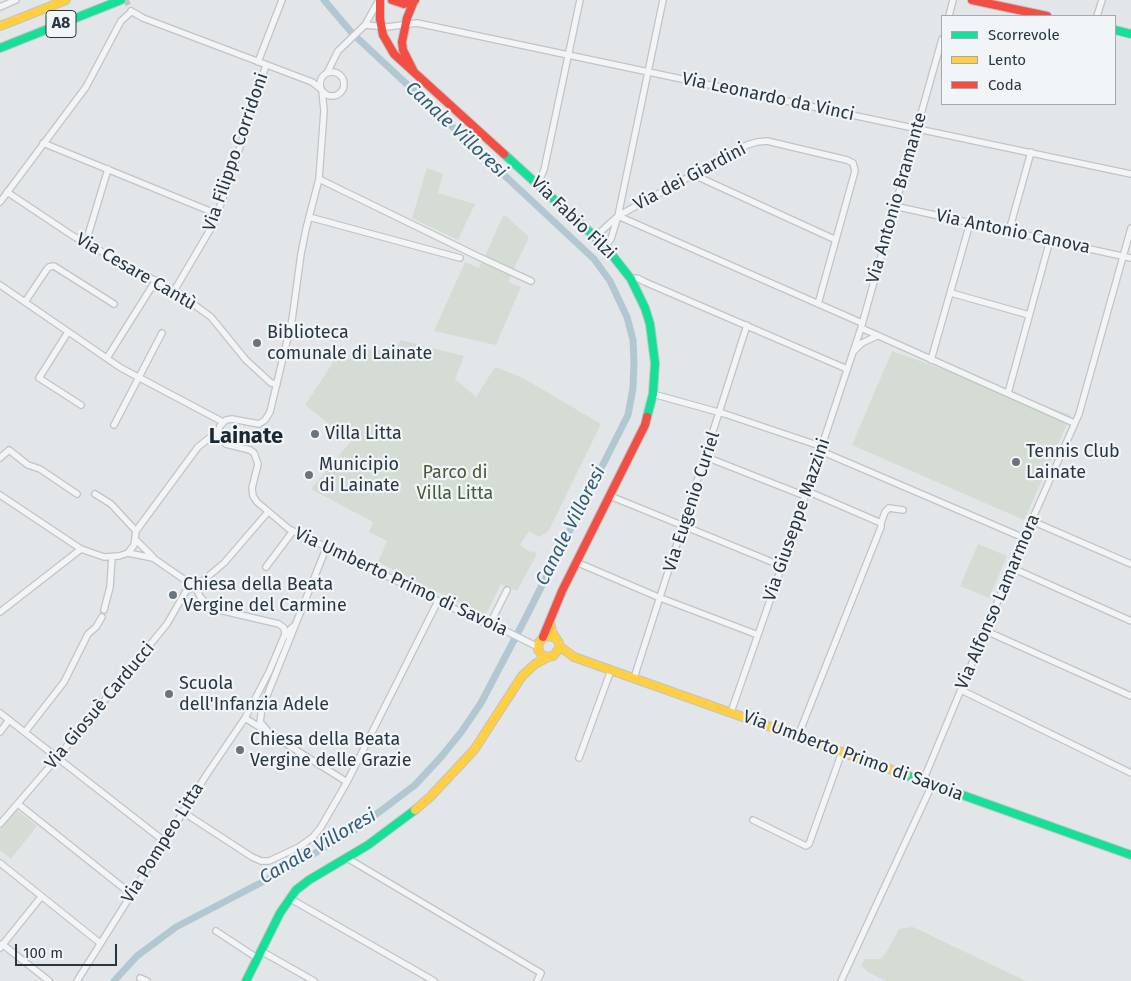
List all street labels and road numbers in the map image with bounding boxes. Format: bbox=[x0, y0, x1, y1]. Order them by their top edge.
road number: A8 bbox=[46, 10, 76, 38]
street label: Via Leonardo da Vinci bbox=[680, 68, 856, 126]
street label: Via Filippo Corridoni bbox=[199, 70, 273, 234]
street label: Via Antonio Bramante bbox=[862, 110, 932, 286]
street label: Via dei Giardini bbox=[630, 138, 750, 216]
street label: Via Fabio Filzi bbox=[526, 172, 620, 264]
street label: Via Antonio Canova bbox=[934, 205, 1092, 259]
street label: Via Cesare Cantù bbox=[72, 229, 200, 315]
street label: Via Eugenio Curiel bbox=[659, 429, 725, 575]
street label: Via Giuseppe Mazzini bbox=[759, 436, 835, 604]
street label: Via Alfonso Lamarmora bbox=[951, 511, 1045, 693]
street label: Via Umberto Primo di Savoia bbox=[291, 523, 511, 641]
street label: Via Giosuè Carducci bbox=[41, 638, 159, 774]
street label: Via Umberto Primo di Savoia bbox=[740, 706, 966, 806]
street label: Via Pompeo Litta bbox=[117, 779, 209, 907]

